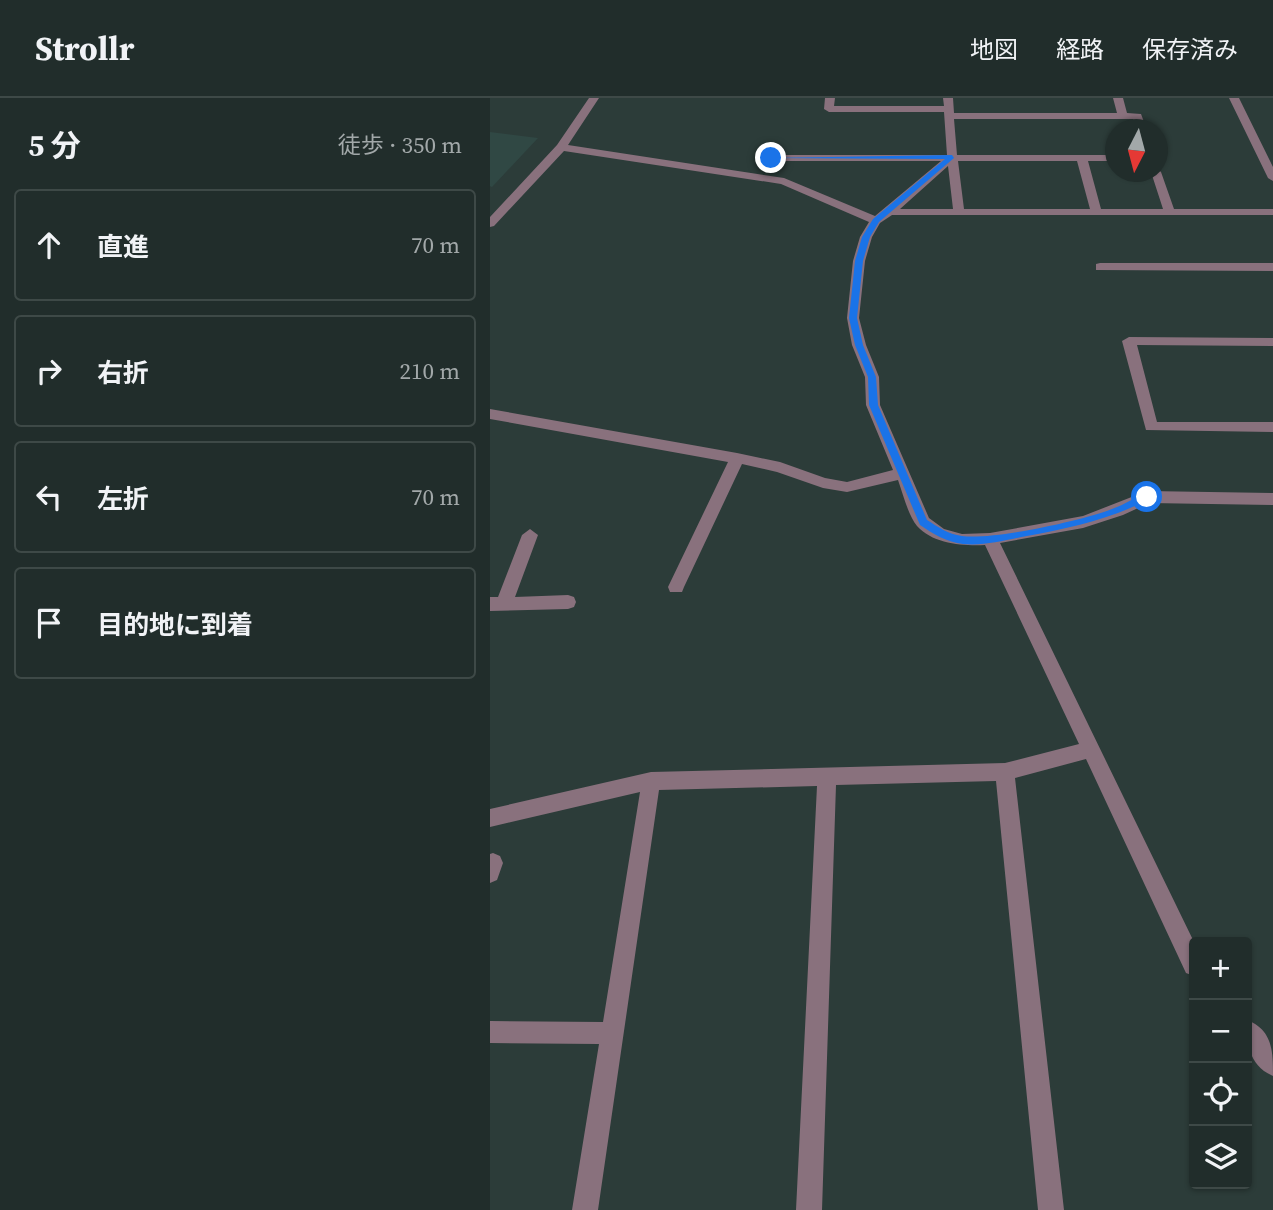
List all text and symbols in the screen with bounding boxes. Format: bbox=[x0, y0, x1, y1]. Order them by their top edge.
text: Strollr bbox=[35, 26, 134, 71]
text: 地図 bbox=[970, 33, 1018, 66]
text: 経路 bbox=[1056, 33, 1104, 66]
text: 保存済み bbox=[1142, 33, 1238, 66]
north arrow bbox=[1105, 119, 1168, 182]
text: 5 分 bbox=[28, 125, 81, 166]
text: 徒歩 · 350 m bbox=[338, 129, 462, 161]
route end bbox=[755, 142, 786, 173]
icon: ahead bbox=[30, 226, 68, 264]
text: 直進 bbox=[97, 229, 149, 265]
text: 70 m bbox=[411, 229, 460, 261]
icon: right bbox=[30, 352, 68, 390]
text: 右折 bbox=[97, 355, 149, 391]
text: 210 m bbox=[399, 355, 460, 387]
icon: left bbox=[30, 478, 68, 516]
text: 左折 bbox=[97, 481, 149, 517]
text: 70 m bbox=[411, 481, 460, 513]
route start bbox=[1131, 481, 1162, 512]
icon: arrive bbox=[30, 604, 68, 642]
text: 目的地に到着 bbox=[97, 607, 253, 643]
map controls bbox=[1189, 937, 1252, 1189]
button: + bbox=[1189, 937, 1252, 1000]
button: − bbox=[1189, 1000, 1252, 1063]
button: locate bbox=[1189, 1063, 1252, 1126]
button: layers bbox=[1189, 1126, 1252, 1189]

